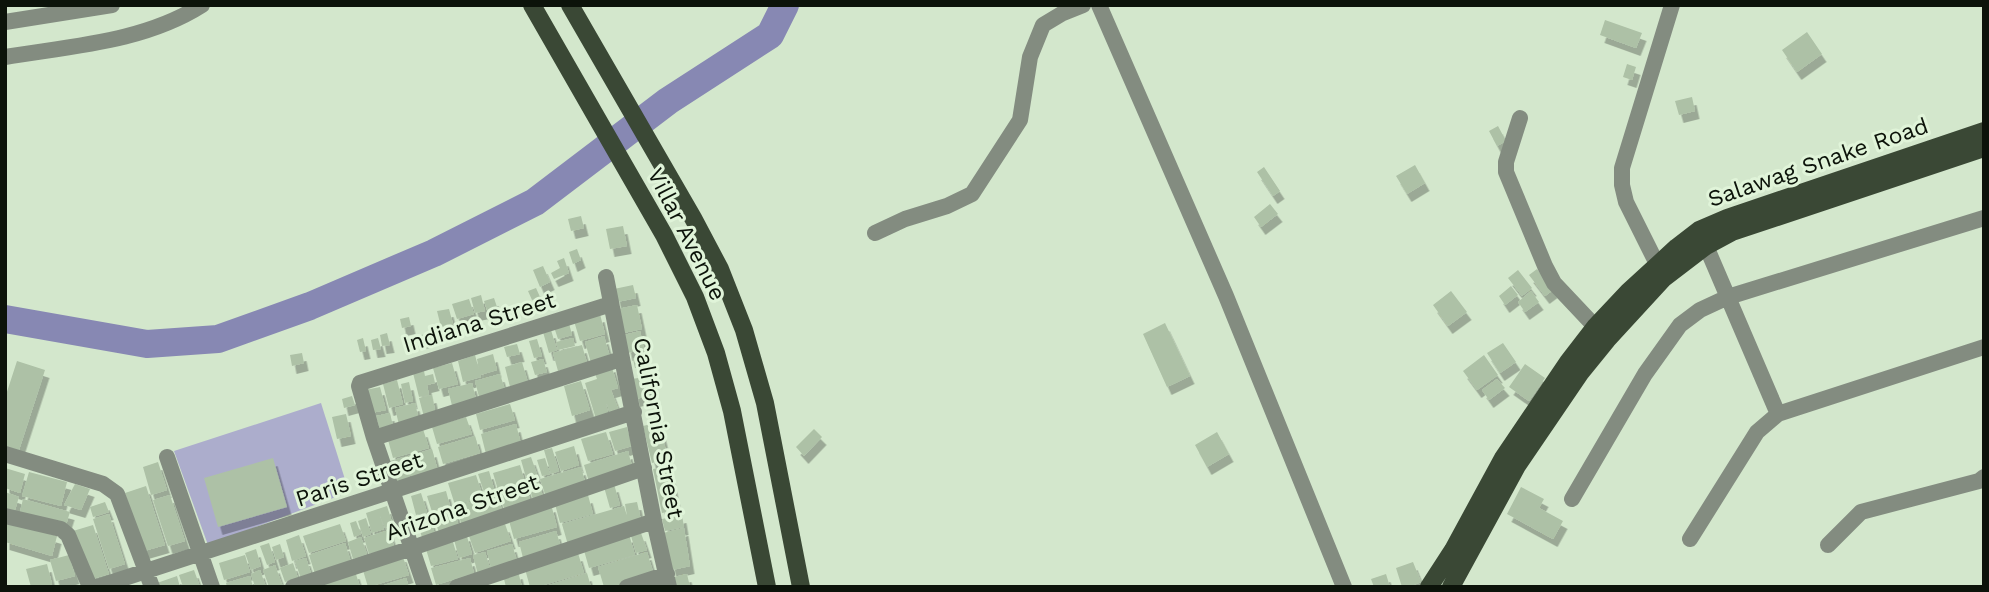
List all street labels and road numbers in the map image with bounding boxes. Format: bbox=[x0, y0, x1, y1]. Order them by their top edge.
street label: Salawag Snake Road bbox=[1704, 112, 1932, 213]
street label: Villar Avenue bbox=[642, 163, 732, 305]
street label: Indiana Street bbox=[400, 286, 559, 359]
street label: California Street bbox=[628, 335, 689, 521]
street label: Paris Street bbox=[292, 446, 426, 513]
street label: Arizona Street bbox=[382, 468, 543, 546]

